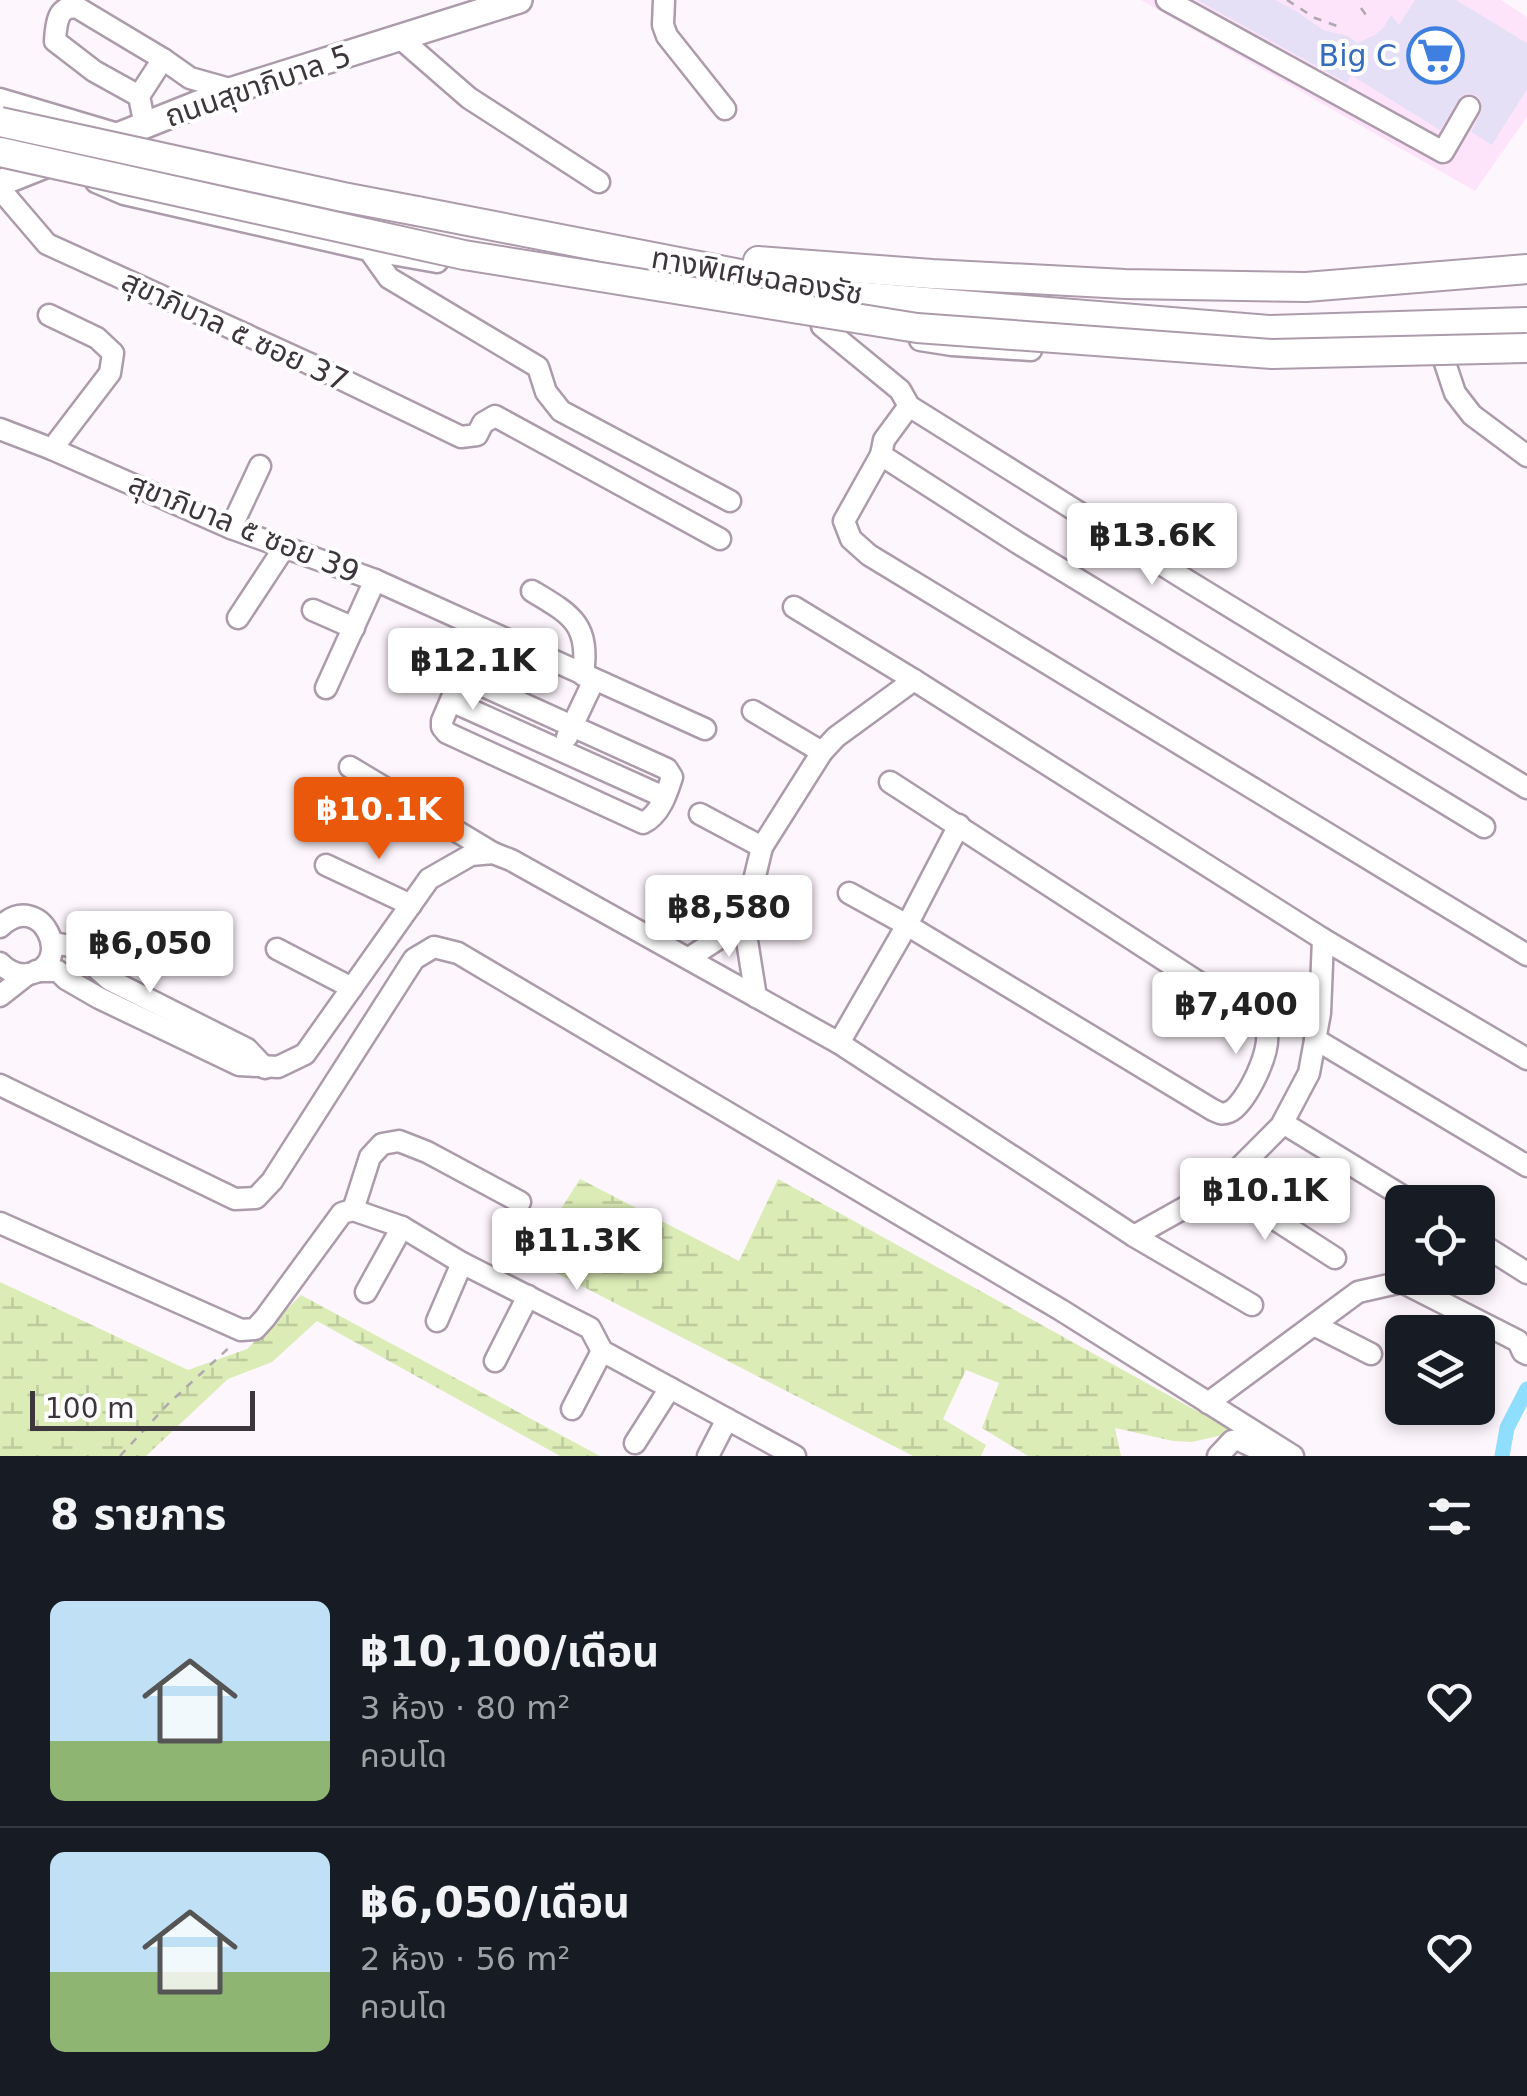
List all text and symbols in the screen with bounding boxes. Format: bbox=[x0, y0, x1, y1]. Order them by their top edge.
supermarket icon: Big C bbox=[1406, 26, 1466, 86]
street label: ถนนสุขาภิบาล 5 bbox=[160, 37, 356, 135]
place label: Big C bbox=[1319, 38, 1397, 73]
street label: ทางพิเศษฉลองรัช bbox=[649, 240, 865, 311]
street label: สุขาภิบาล ๕ ซอย 37 bbox=[116, 263, 354, 399]
street label: สุขาภิบาล ๕ ซอย 39 bbox=[123, 465, 365, 591]
pin: ฿13.6K bbox=[1071, 503, 1233, 588]
text: ฿13.6K bbox=[1089, 516, 1215, 554]
pin: ฿12.1K bbox=[392, 628, 554, 713]
text: ฿12.1K bbox=[410, 641, 536, 679]
pin: ฿10.1K bbox=[298, 777, 460, 862]
text: ฿10.1K bbox=[316, 790, 442, 828]
pin: ฿8,580 bbox=[648, 875, 810, 960]
text: ฿8,580 bbox=[667, 888, 791, 926]
pin: ฿6,050 bbox=[69, 911, 231, 996]
text: ฿6,050 bbox=[88, 924, 212, 962]
pin: ฿7,400 bbox=[1155, 972, 1317, 1057]
text: ฿7,400 bbox=[1174, 985, 1298, 1023]
pin: ฿10.1K bbox=[1184, 1158, 1346, 1243]
text: ฿10.1K bbox=[1202, 1171, 1328, 1209]
map controls bbox=[1385, 1185, 1495, 1425]
button: locate bbox=[1385, 1185, 1495, 1295]
pin: ฿11.3K bbox=[496, 1208, 658, 1293]
text: ฿11.3K bbox=[514, 1221, 640, 1259]
button: layers bbox=[1385, 1315, 1495, 1425]
scale bar bbox=[30, 1386, 255, 1430]
text: 100 m bbox=[45, 1392, 135, 1425]
icon: filters bbox=[1422, 1489, 1477, 1544]
text: 8 รายการ bbox=[50, 1490, 226, 1539]
text: ฿10,100/เดือน bbox=[360, 1627, 659, 1676]
icon: home bbox=[130, 1641, 250, 1761]
icon: heart bbox=[1422, 1674, 1477, 1729]
text: 3 ห้อง · 80 m² bbox=[360, 1689, 570, 1727]
text: คอนโด bbox=[360, 1737, 447, 1775]
text: ฿6,050/เดือน bbox=[360, 1878, 630, 1927]
icon: home bbox=[130, 1892, 250, 2012]
icon: heart bbox=[1422, 1925, 1477, 1980]
text: 2 ห้อง · 56 m² bbox=[360, 1940, 570, 1978]
text: คอนโด bbox=[360, 1988, 447, 2026]

